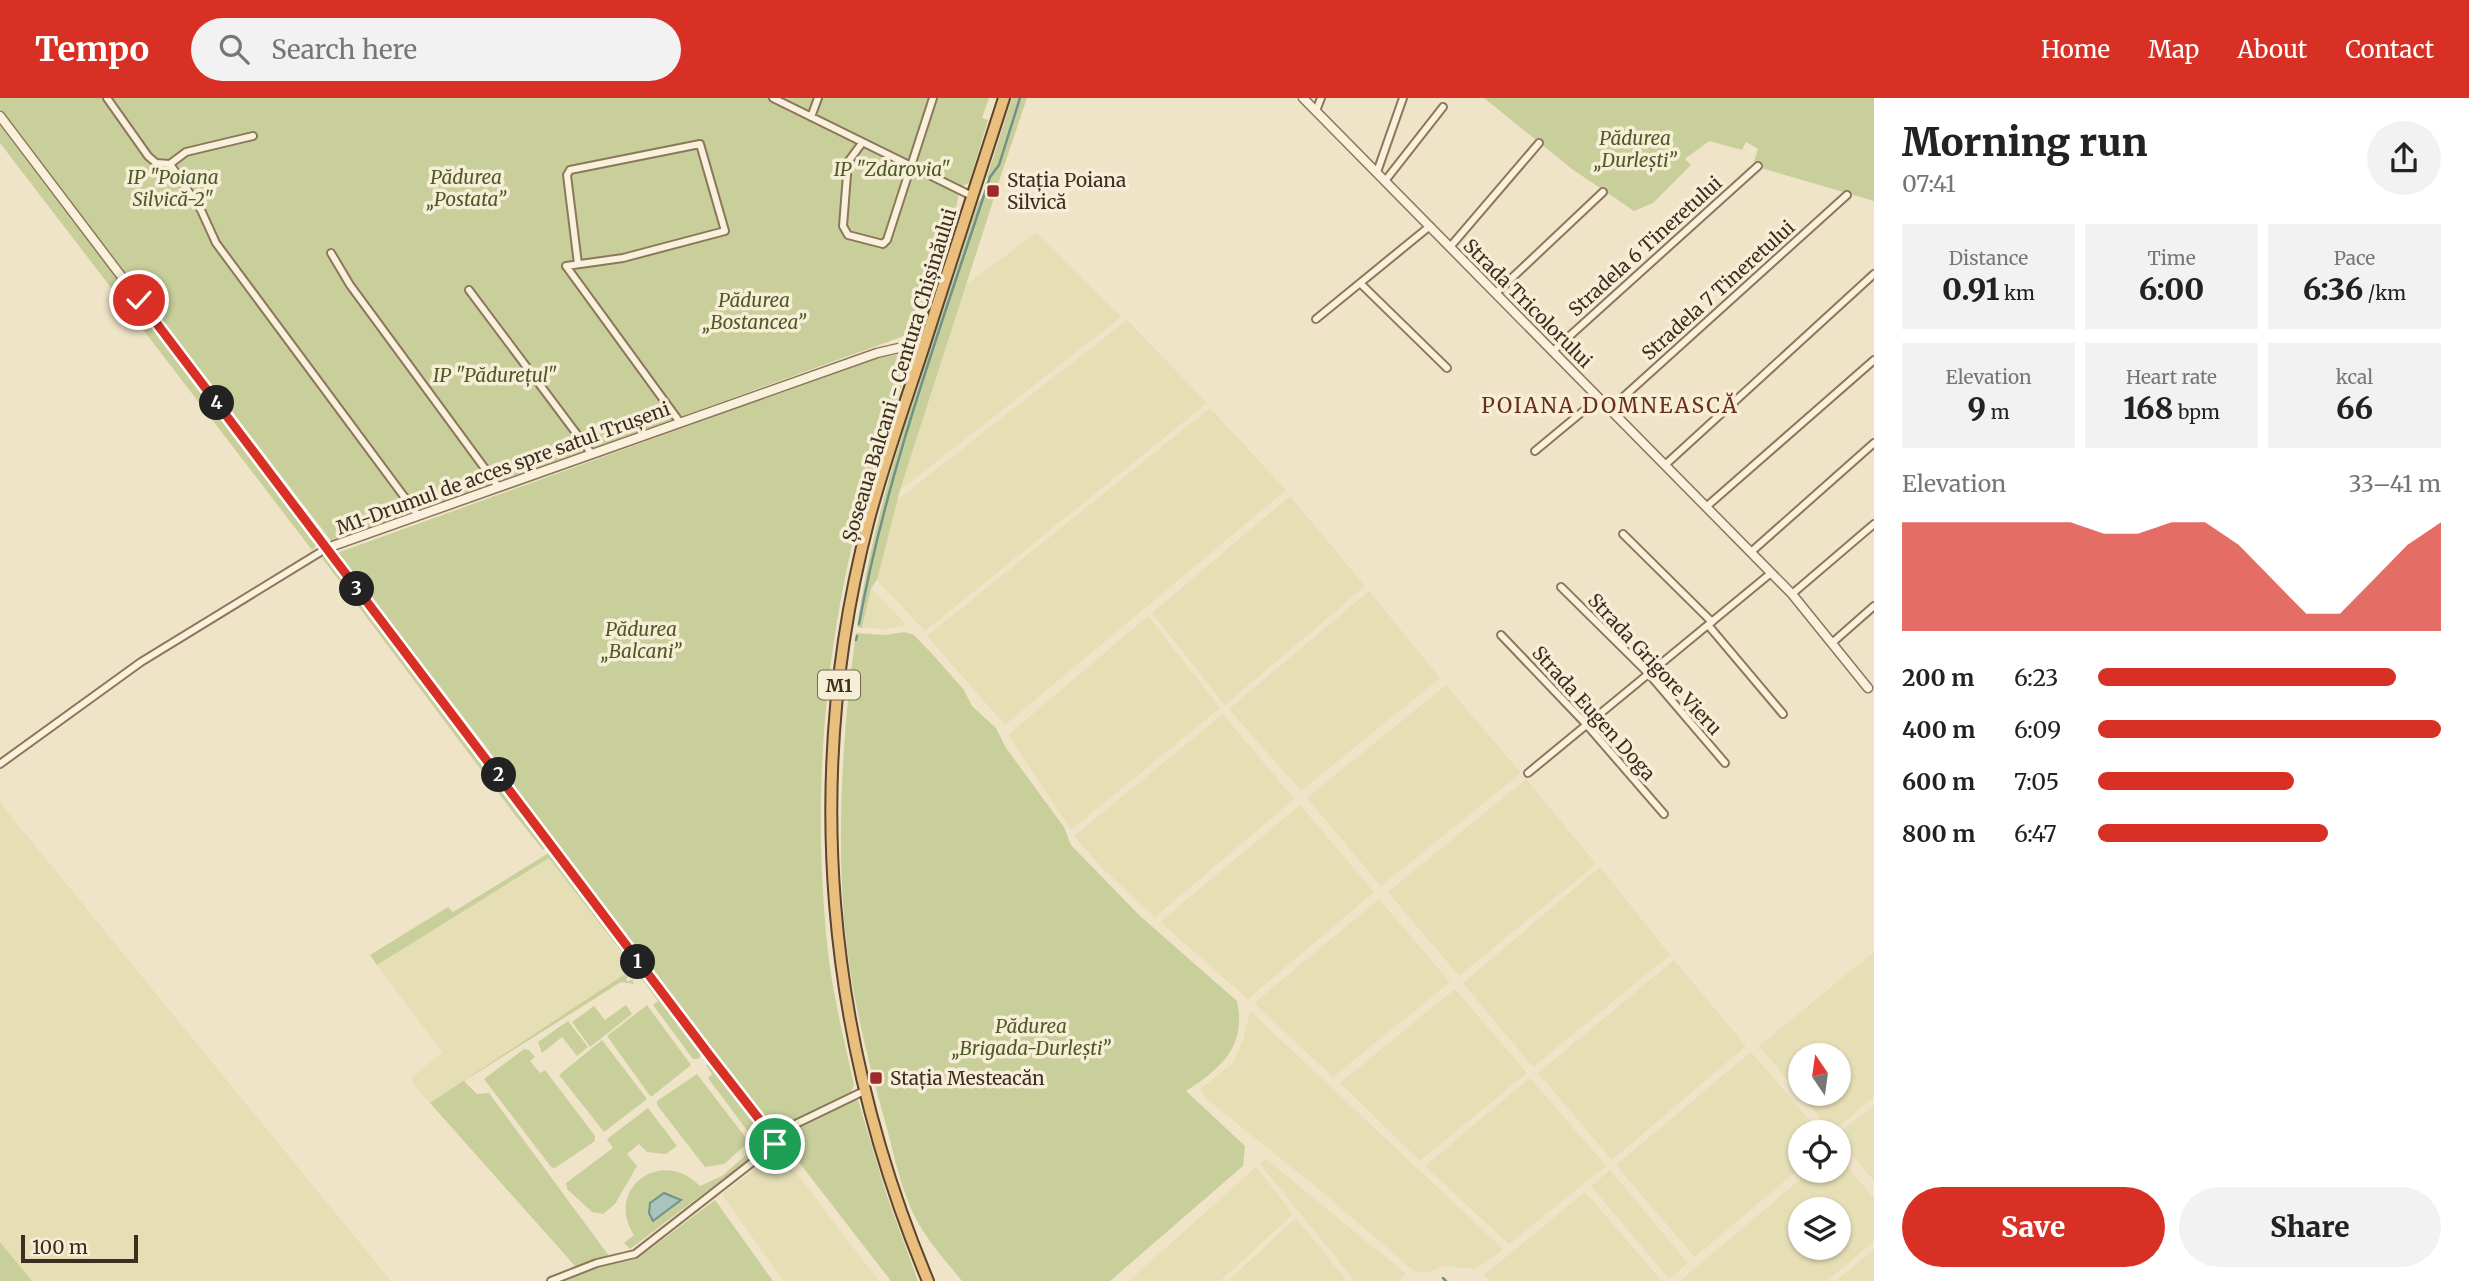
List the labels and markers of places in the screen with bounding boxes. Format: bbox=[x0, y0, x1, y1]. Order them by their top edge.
place label: Stația Poiana Silvică bbox=[1007, 168, 1126, 214]
marker: Stația Poiana Silvică bbox=[985, 183, 1001, 199]
pin bbox=[109, 270, 169, 330]
pin: 4 bbox=[200, 386, 234, 420]
pin: 3 bbox=[340, 572, 374, 606]
pin: 2 bbox=[482, 758, 516, 792]
pin: 1 bbox=[620, 944, 656, 980]
place label: Stația Mesteacăn bbox=[890, 1066, 1045, 1091]
marker: Stația Mesteacăn bbox=[868, 1070, 884, 1086]
pin bbox=[745, 1114, 805, 1174]

